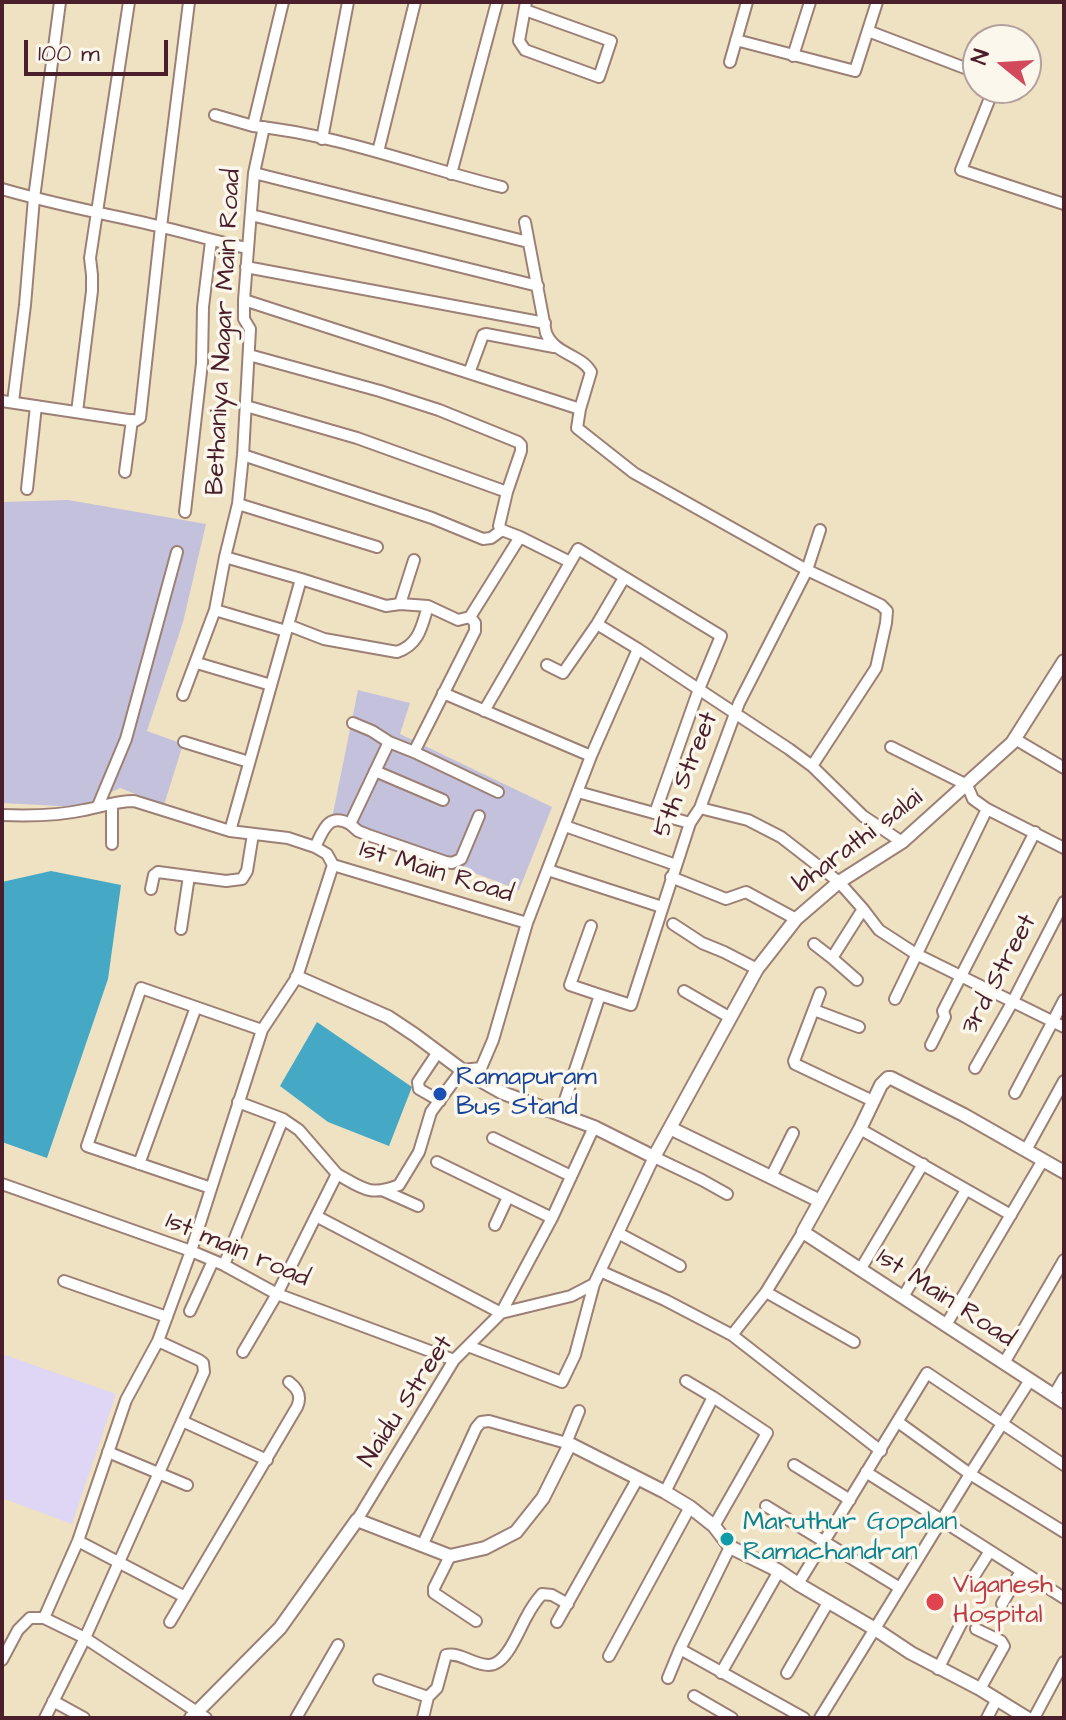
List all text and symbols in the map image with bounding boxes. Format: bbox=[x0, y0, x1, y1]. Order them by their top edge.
scale bar bbox=[28, 24, 172, 74]
north arrow bbox=[962, 24, 1042, 104]
text: 100 m bbox=[38, 37, 100, 71]
text: N bbox=[964, 46, 997, 68]
street label: Bethaniya Nagar Main Road bbox=[201, 168, 249, 496]
street label: 5th Street bbox=[648, 708, 726, 842]
street label: bharathi salai bbox=[788, 783, 930, 901]
street label: 1st Main Road bbox=[355, 835, 517, 911]
street label: 3rd Street bbox=[955, 910, 1045, 1040]
place label: Ramapuram Bus Stand bbox=[456, 1063, 597, 1124]
marker: Ramapuram Bus Stand bbox=[431, 1085, 449, 1103]
street label: 1st main road bbox=[160, 1207, 314, 1295]
street label: 1st Main Road bbox=[870, 1243, 1020, 1355]
street label: Naidu Street bbox=[353, 1330, 461, 1474]
place label: Maruthur Gopalan Ramachandran bbox=[743, 1508, 957, 1570]
marker: Maruthur Gopalan Ramachandran bbox=[718, 1530, 736, 1548]
place label: Viganesh Hospital bbox=[953, 1571, 1053, 1632]
marker: Viganesh Hospital bbox=[924, 1591, 946, 1613]

